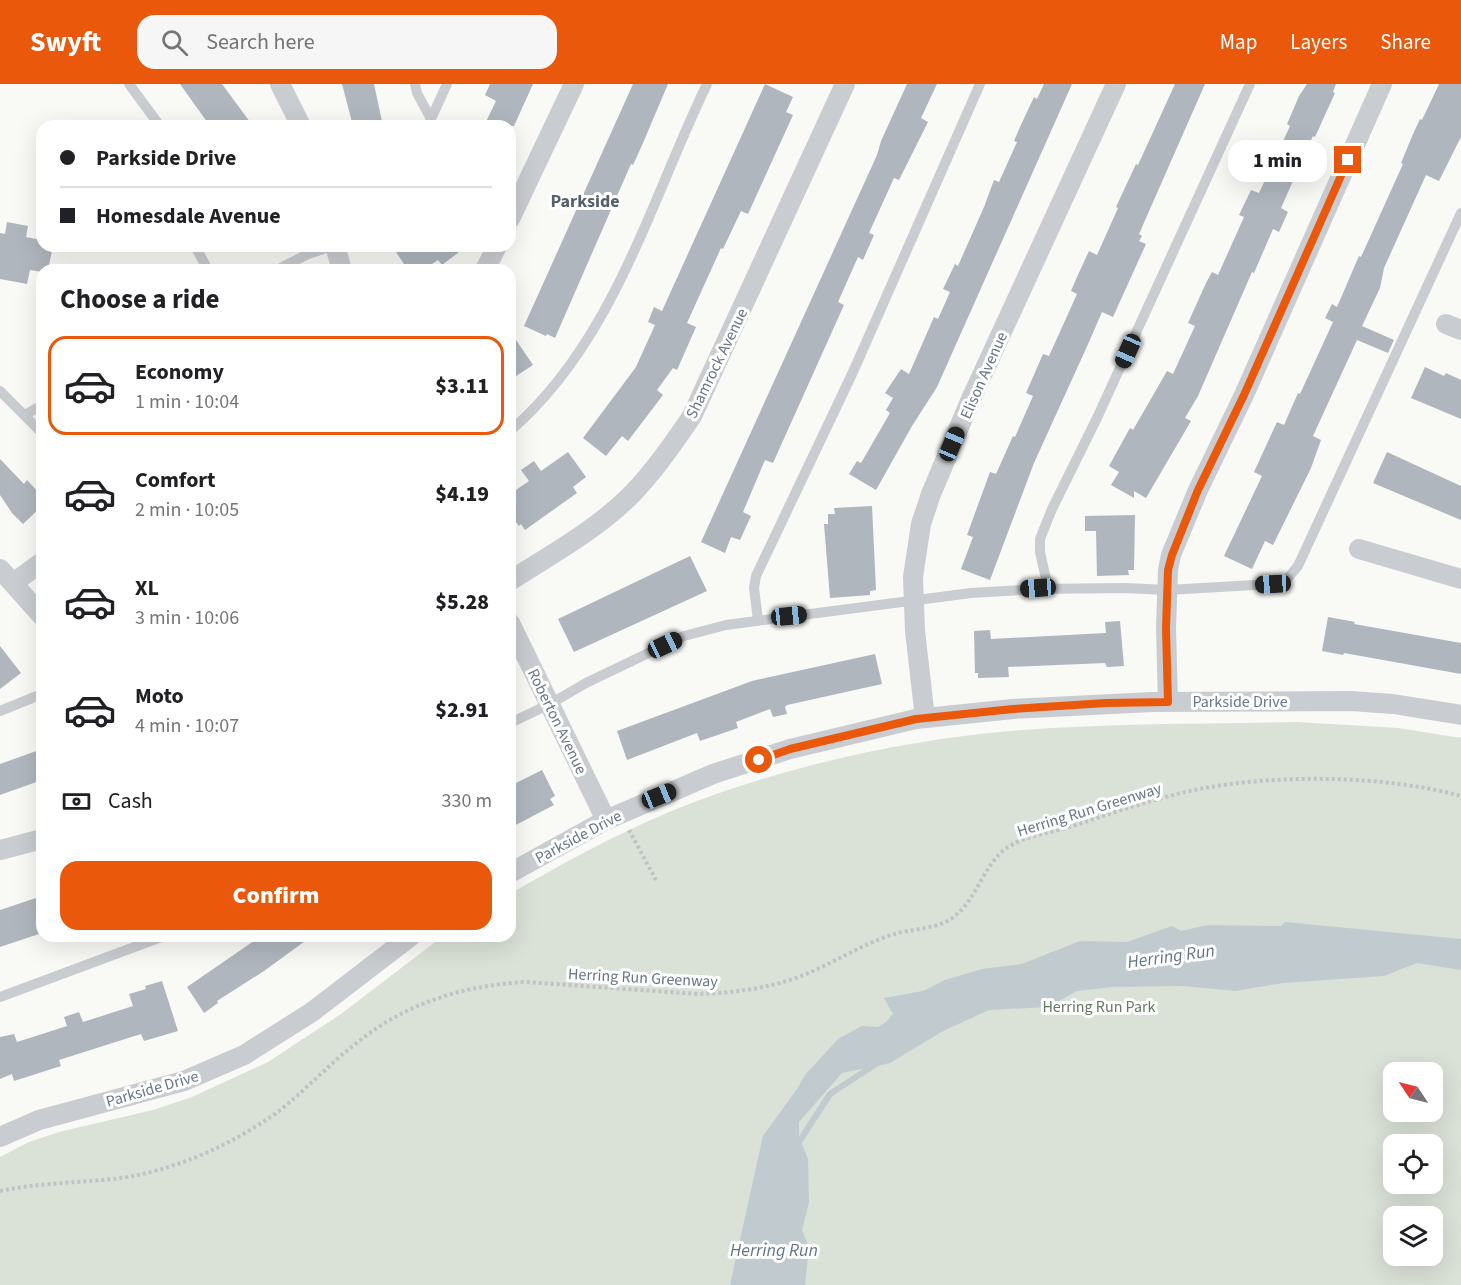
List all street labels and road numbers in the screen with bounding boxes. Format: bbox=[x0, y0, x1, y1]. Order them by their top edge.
street label: Shamrock Avenue bbox=[681, 304, 753, 422]
street label: Elison Avenue bbox=[955, 328, 1013, 422]
street label: Roberton Avenue bbox=[522, 665, 592, 778]
street label: Parkside Drive bbox=[1192, 691, 1288, 713]
street label: Herring Run Greenway bbox=[1014, 777, 1165, 842]
street label: Parkside Drive bbox=[531, 805, 626, 869]
street label: Herring Run Greenway bbox=[567, 963, 719, 993]
street label: Parkside Drive bbox=[103, 1065, 201, 1113]

